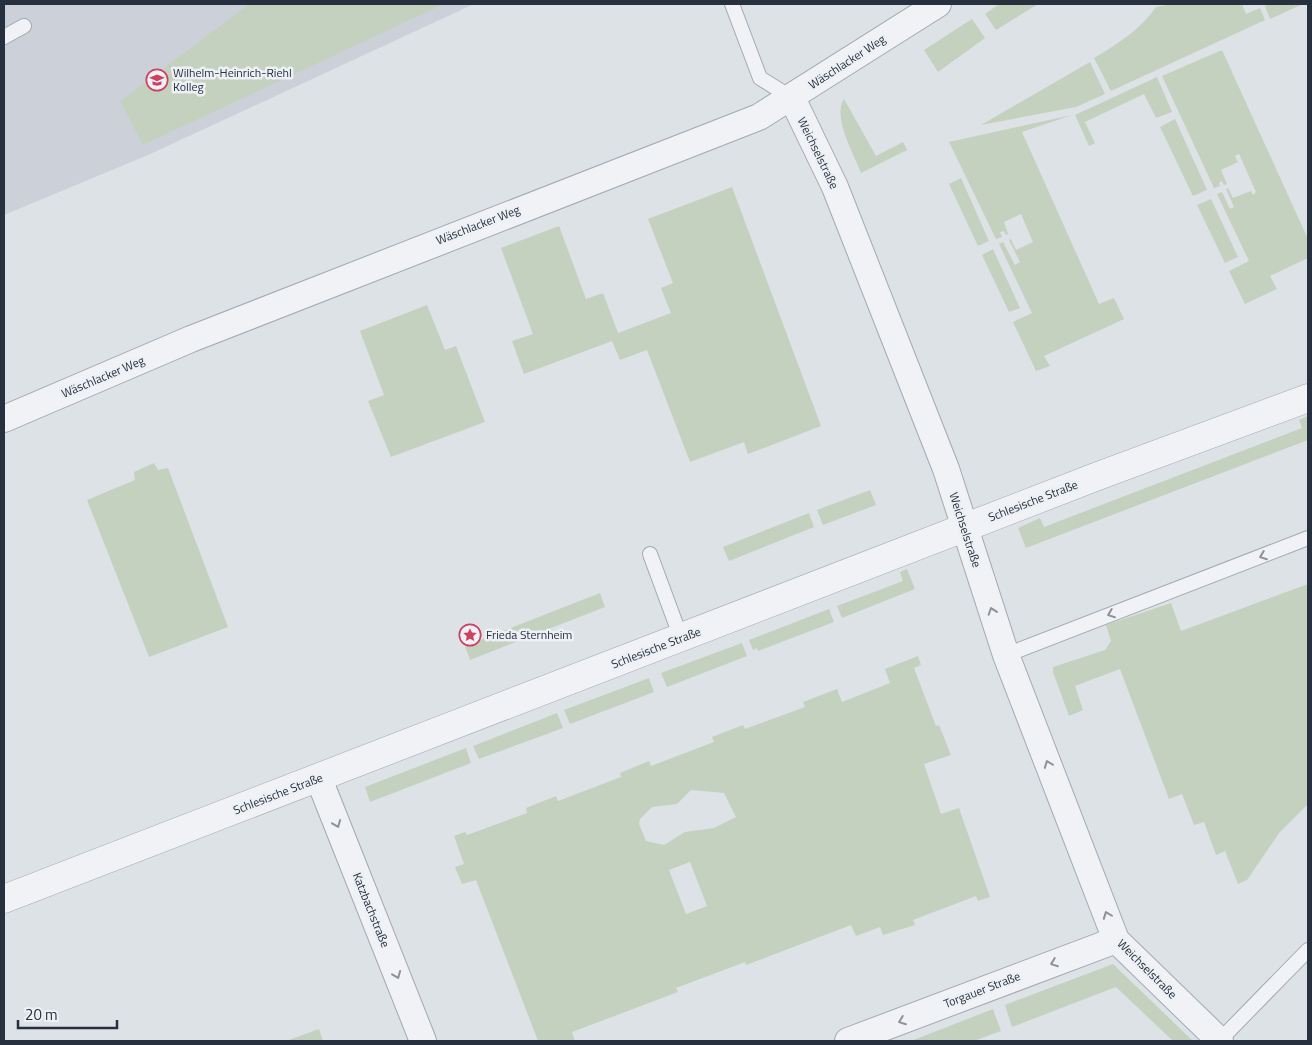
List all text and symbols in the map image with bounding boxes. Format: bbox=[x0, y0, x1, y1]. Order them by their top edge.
street label: Wäschlacker Weg bbox=[804, 29, 889, 94]
place label: Wilhelm-Heinrich-Riehl Kolleg bbox=[173, 63, 292, 96]
school or university icon: Wilhelm-Heinrich-Riehl Kolleg bbox=[145, 68, 169, 92]
street label: Weichselstraße bbox=[793, 114, 844, 192]
street label: Wäschlacker Weg bbox=[433, 200, 523, 249]
street label: Wäschlacker Weg bbox=[58, 350, 147, 403]
street label: Schlesische Straße bbox=[985, 475, 1081, 526]
street label: Weichselstraße bbox=[944, 490, 987, 570]
one-way arrow bbox=[1259, 550, 1268, 560]
one-way arrow bbox=[988, 608, 998, 616]
one-way arrow bbox=[1107, 608, 1116, 618]
street label: Schlesische Straße bbox=[608, 622, 704, 673]
place icon: Frieda Sternheim bbox=[458, 623, 482, 647]
place label: Frieda Sternheim bbox=[486, 625, 572, 644]
one-way arrow bbox=[1044, 760, 1054, 768]
street label: Schlesische Straße bbox=[230, 768, 326, 819]
one-way arrow bbox=[331, 819, 342, 828]
street label: Katzbachstraße bbox=[348, 869, 395, 950]
one-way arrow bbox=[1103, 911, 1113, 920]
street label: Weichselstraße bbox=[1113, 934, 1182, 1003]
one-way arrow bbox=[1050, 957, 1059, 967]
street label: Torgauer Straße bbox=[941, 966, 1023, 1013]
one-way arrow bbox=[391, 970, 401, 979]
scale bar bbox=[18, 998, 116, 1030]
text: 20 m bbox=[25, 1003, 58, 1026]
one-way arrow bbox=[898, 1015, 907, 1025]

